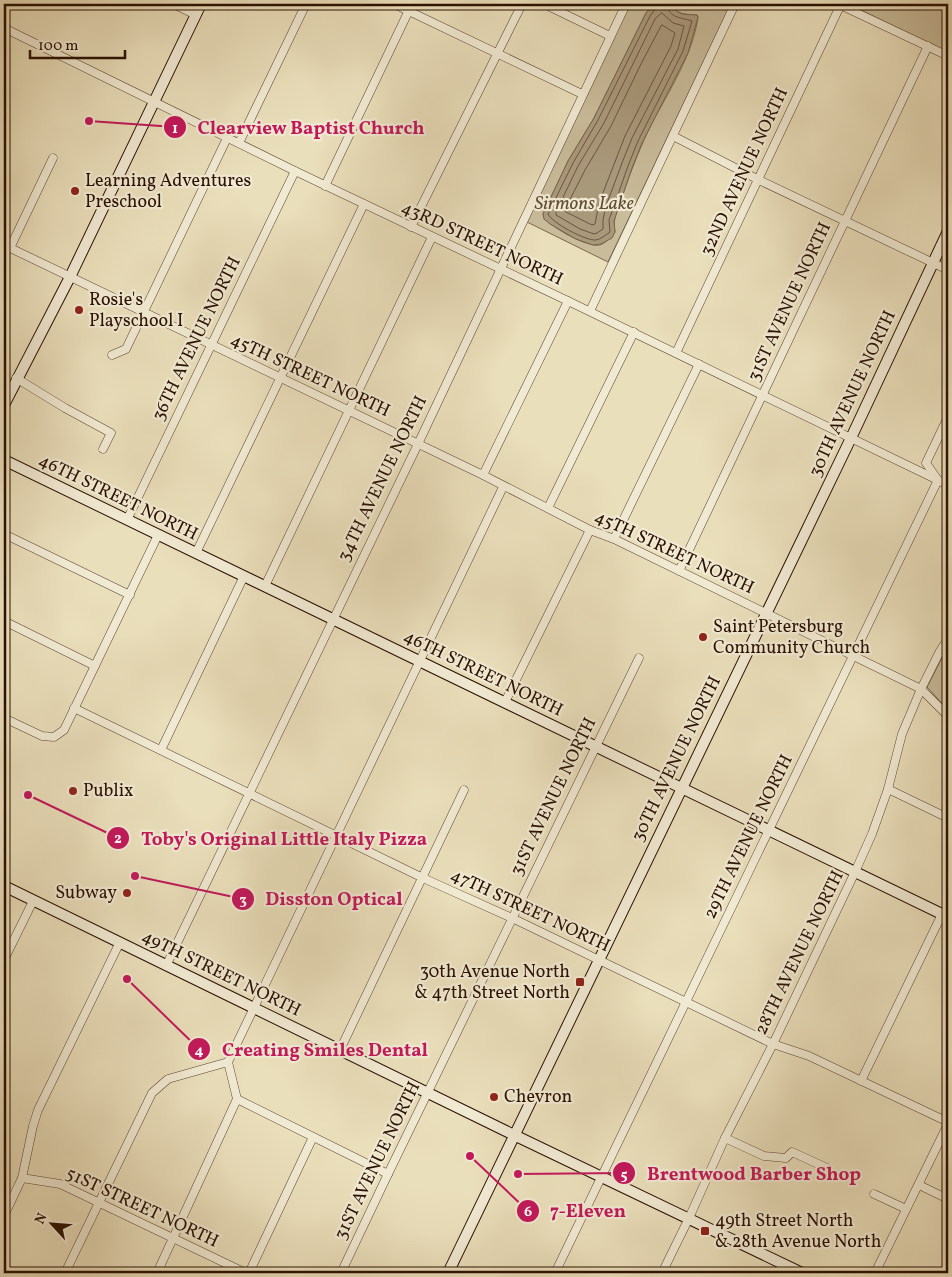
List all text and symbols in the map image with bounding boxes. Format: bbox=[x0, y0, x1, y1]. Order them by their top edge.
scale bar bbox=[30, 28, 125, 60]
text: 100 m bbox=[38, 36, 78, 57]
street label: 32ND AVENUE NORTH bbox=[695, 84, 795, 260]
callout: Clearview Baptist Church bbox=[162, 110, 435, 144]
text: Clearview Baptist Church bbox=[197, 116, 425, 142]
text: 1 bbox=[172, 119, 178, 140]
place label: Learning Adventures Preschool bbox=[85, 169, 251, 215]
marker: Learning Adventures Preschool bbox=[69, 185, 81, 197]
water label: Sirmons Lake bbox=[534, 191, 634, 217]
street label: 43RD STREET NORTH bbox=[397, 195, 567, 293]
street label: 31ST AVENUE NORTH bbox=[742, 218, 838, 386]
street label: 36TH AVENUE NORTH bbox=[146, 253, 248, 425]
place label: Rosie's Playschool I bbox=[89, 288, 183, 334]
marker: Rosie's Playschool I bbox=[73, 304, 85, 316]
street label: 30TH AVENUE NORTH bbox=[803, 307, 903, 481]
street label: 45TH STREET NORTH bbox=[226, 328, 394, 424]
street label: 34TH AVENUE NORTH bbox=[332, 392, 434, 566]
street label: 46TH STREET NORTH bbox=[34, 449, 202, 547]
street label: 45TH STREET NORTH bbox=[590, 505, 758, 601]
place label: Saint Petersburg Community Church bbox=[713, 615, 870, 661]
street label: 46TH STREET NORTH bbox=[399, 625, 567, 723]
marker: Saint Petersburg Community Church bbox=[697, 631, 709, 643]
street label: 30TH AVENUE NORTH bbox=[626, 672, 728, 846]
street label: 31ST AVENUE NORTH bbox=[505, 714, 603, 880]
street label: 29TH AVENUE NORTH bbox=[698, 750, 800, 924]
place label: Publix bbox=[83, 779, 133, 804]
marker: Publix bbox=[67, 785, 79, 797]
callout: Toby's Original Little Italy Pizza bbox=[106, 821, 437, 855]
text: Toby's Original Little Italy Pizza bbox=[141, 827, 427, 853]
text: 2 bbox=[114, 829, 122, 850]
street label: 47TH STREET NORTH bbox=[446, 863, 614, 959]
street label: 28TH AVENUE NORTH bbox=[749, 867, 851, 1039]
place label: Subway bbox=[55, 881, 117, 906]
callout: Disston Optical bbox=[230, 882, 413, 916]
marker: Subway bbox=[121, 887, 133, 899]
text: Disston Optical bbox=[265, 887, 403, 913]
text: 3 bbox=[239, 890, 247, 911]
street label: 49TH STREET NORTH bbox=[137, 925, 305, 1023]
place label: 30th Avenue North & 47th Street North bbox=[415, 960, 570, 1006]
marker: 30th Avenue North & 47th Street North bbox=[574, 976, 586, 988]
callout: Creating Smiles Dental bbox=[187, 1032, 438, 1066]
text: Creating Smiles Dental bbox=[222, 1038, 428, 1064]
text: 4 bbox=[194, 1041, 204, 1062]
street label: 31ST AVENUE NORTH bbox=[329, 1078, 427, 1244]
place label: Chevron bbox=[504, 1085, 572, 1110]
marker: Chevron bbox=[488, 1091, 500, 1103]
callout: Brentwood Barber Shop bbox=[612, 1156, 871, 1190]
street label: 51ST STREET NORTH bbox=[61, 1162, 223, 1254]
text: Brentwood Barber Shop bbox=[647, 1162, 861, 1188]
text: 5 bbox=[620, 1165, 628, 1186]
callout: 7-Eleven bbox=[515, 1194, 636, 1228]
text: 7-Eleven bbox=[550, 1199, 626, 1225]
north arrow bbox=[28, 1200, 78, 1250]
text: 6 bbox=[524, 1202, 532, 1223]
place label: 49th Street North & 28th Avenue North bbox=[715, 1209, 882, 1255]
text: N bbox=[31, 1210, 52, 1228]
marker: 49th Street North & 28th Avenue North bbox=[699, 1225, 711, 1237]

